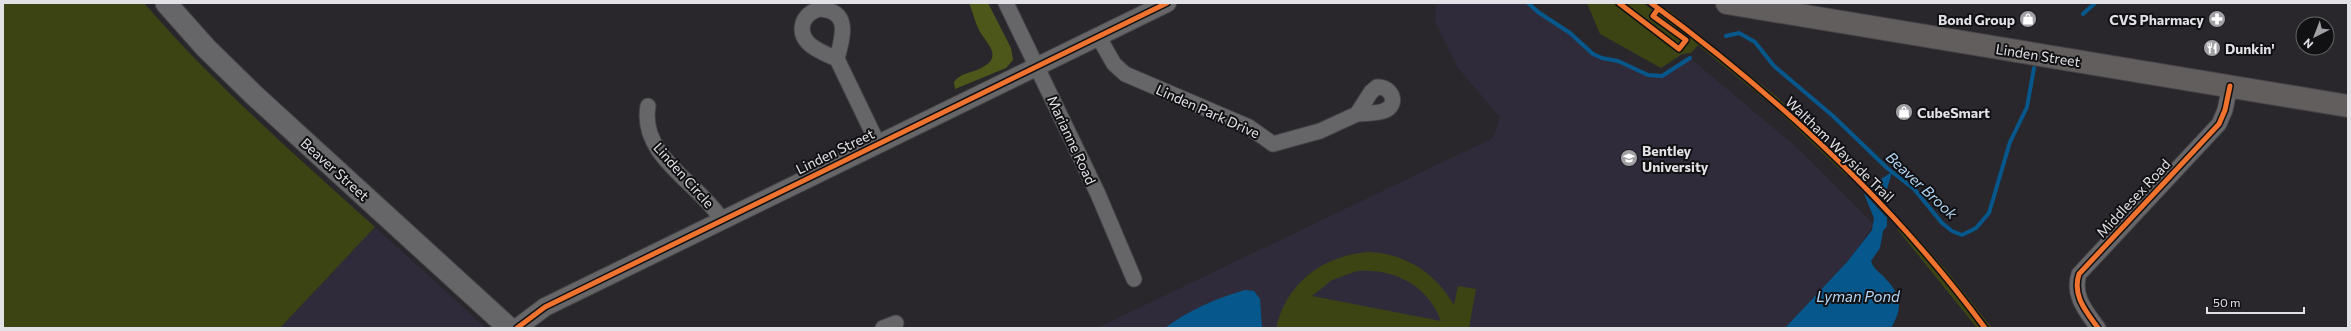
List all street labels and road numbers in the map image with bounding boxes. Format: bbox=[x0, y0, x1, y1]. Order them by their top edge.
street label: Linden Street bbox=[1995, 40, 2082, 70]
street label: Linden Park Drive bbox=[1154, 81, 1262, 141]
street label: Marianne Road bbox=[1044, 93, 1100, 187]
street label: Waltham Wayside Trail bbox=[1782, 93, 1898, 205]
street label: Linden Street bbox=[793, 125, 877, 177]
street label: Beaver Street bbox=[297, 134, 373, 204]
street label: Linden Circle bbox=[650, 139, 718, 211]
street label: Middlesex Road bbox=[2092, 155, 2174, 241]

